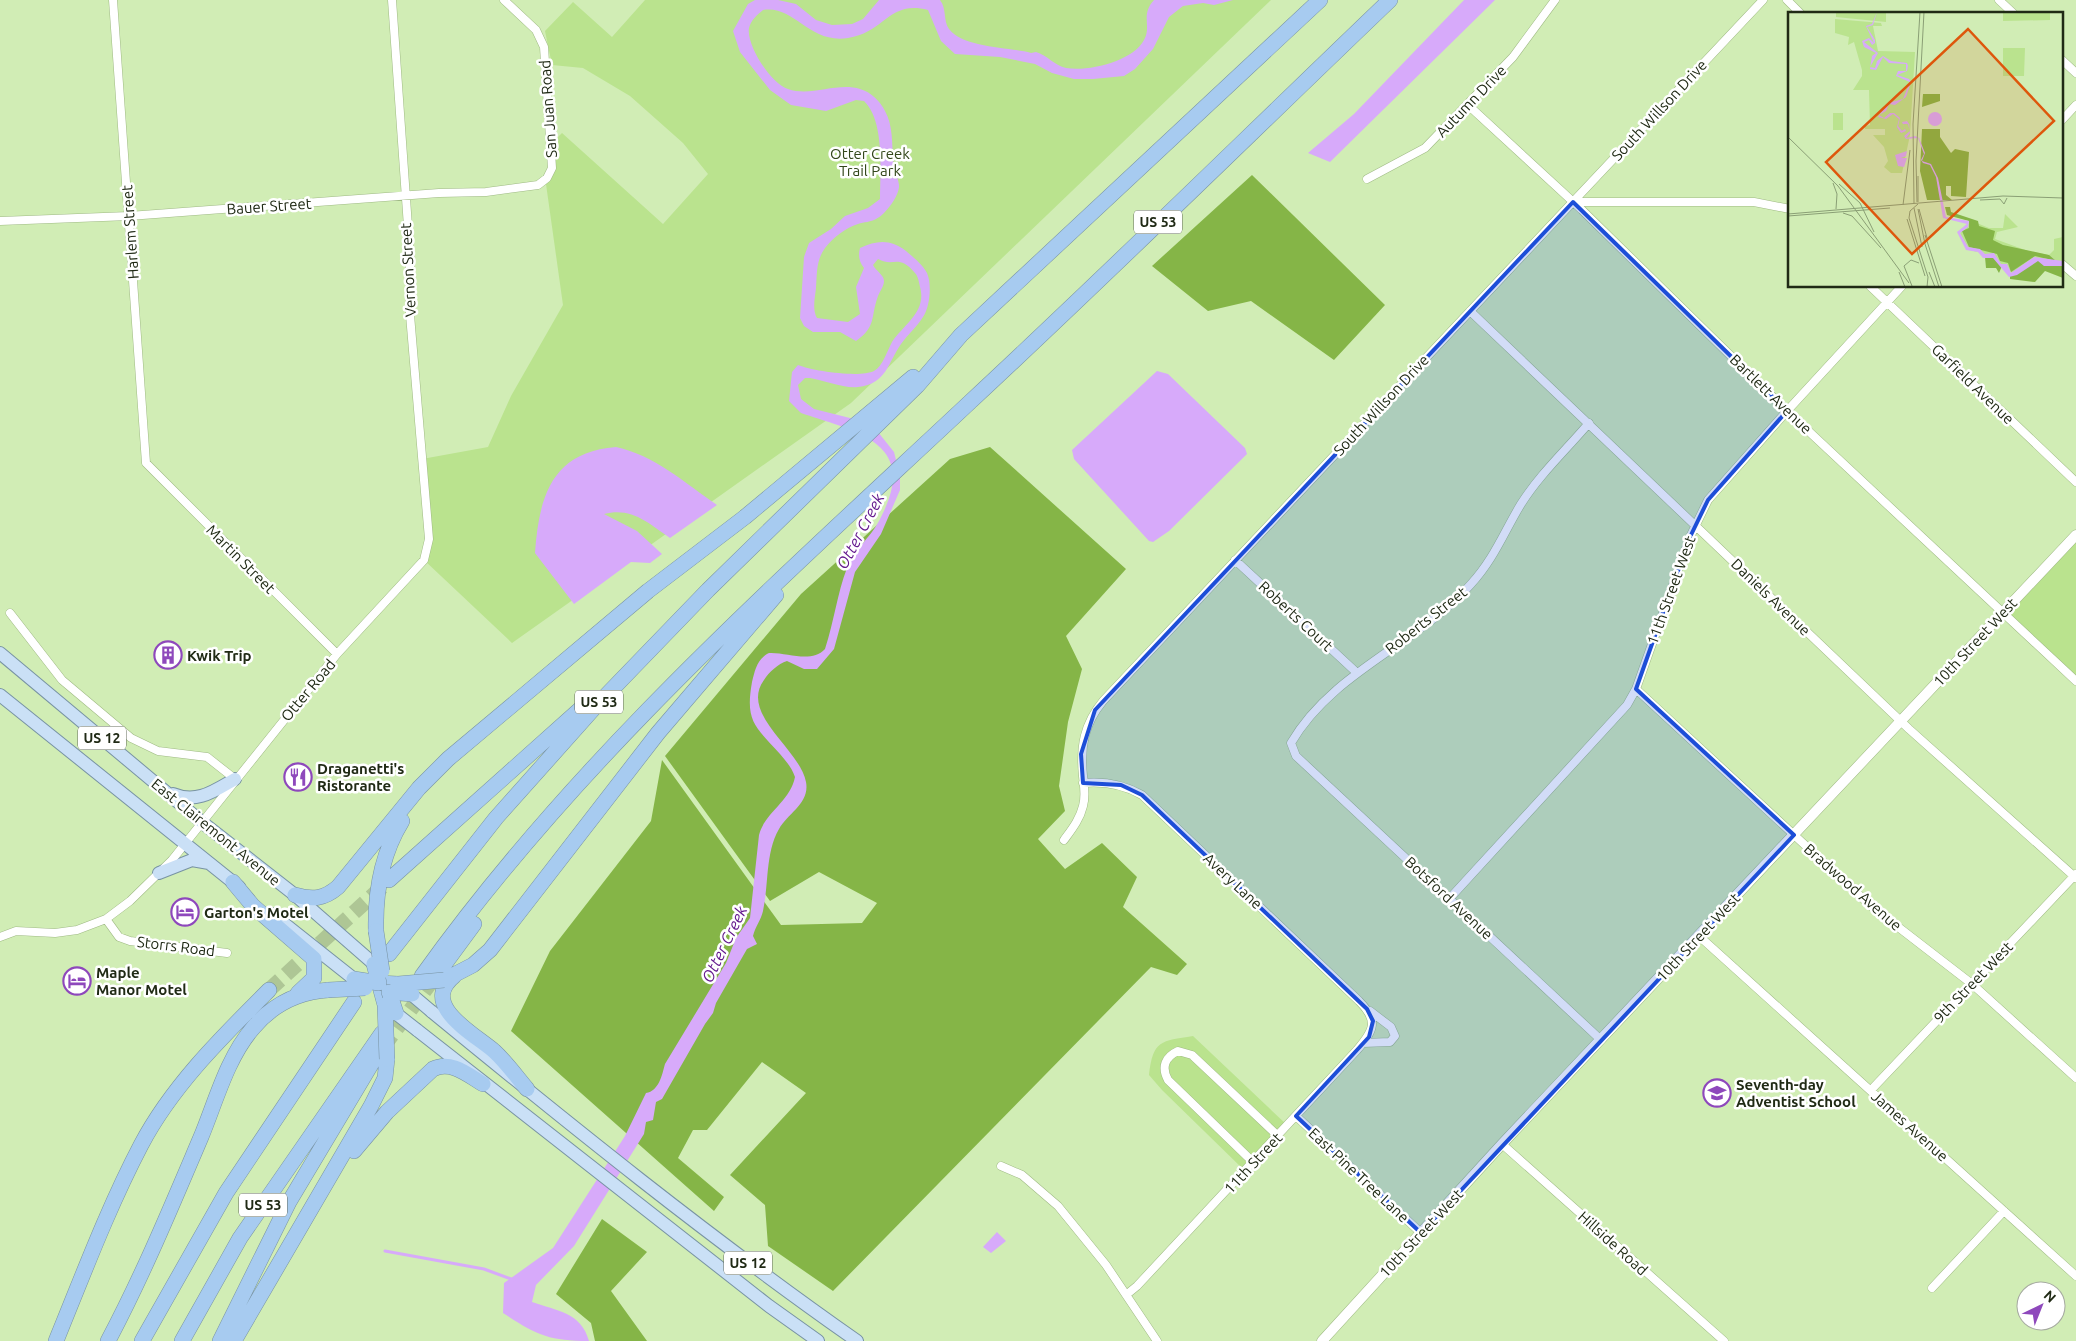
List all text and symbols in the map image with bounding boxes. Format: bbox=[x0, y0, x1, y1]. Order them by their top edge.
inset map bbox=[1788, 12, 2064, 288]
street label: South Willson Drive bbox=[1608, 56, 1710, 164]
street label: San Juan Road bbox=[536, 60, 560, 158]
street label: Autumn Drive bbox=[1433, 62, 1509, 140]
park label: Otter Creek Trail Park bbox=[830, 145, 910, 179]
street label: Harlem Street bbox=[118, 184, 142, 280]
street label: Bauer Street bbox=[226, 195, 312, 217]
road number: US 53 bbox=[1134, 210, 1182, 233]
street label: Vernon Street bbox=[397, 222, 419, 317]
street label: Garfield Avenue bbox=[1928, 340, 2018, 428]
street label: South Willson Drive bbox=[1330, 351, 1432, 459]
street label: Bartlett Avenue bbox=[1727, 351, 1815, 437]
water label: Otter Creek bbox=[833, 489, 888, 572]
street label: Martin Street bbox=[203, 521, 279, 597]
street label: 11th Street West bbox=[1643, 533, 1699, 647]
street label: Daniels Avenue bbox=[1728, 555, 1814, 639]
street label: Roberts Court bbox=[1256, 577, 1337, 655]
street label: Roberts Street bbox=[1382, 583, 1470, 657]
street label: 10th Street West bbox=[1930, 594, 2020, 690]
building icon: Kwik Trip bbox=[153, 640, 183, 670]
place label: Kwik Trip bbox=[187, 647, 252, 664]
street label: Otter Road bbox=[277, 656, 339, 724]
road number: US 53 bbox=[575, 690, 623, 714]
road number: US 12 bbox=[78, 726, 126, 750]
place label: Draganetti's Ristorante bbox=[317, 760, 404, 794]
restaurant icon: Draganetti's Ristorante bbox=[283, 762, 313, 792]
street label: East Clairemont Avenue bbox=[148, 775, 284, 889]
street label: Bradwood Avenue bbox=[1801, 840, 1905, 934]
street label: Avery Lane bbox=[1200, 850, 1266, 912]
street label: Botsford Avenue bbox=[1402, 853, 1496, 943]
street label: 10th Street West bbox=[1653, 889, 1743, 985]
hotel icon: Garton's Motel bbox=[170, 897, 200, 927]
water label: Otter Creek bbox=[698, 902, 751, 985]
place label: Garton's Motel bbox=[204, 904, 309, 921]
street label: Storrs Road bbox=[136, 933, 216, 959]
street label: 9th Street West bbox=[1930, 938, 2016, 1026]
place label: Maple Manor Motel bbox=[96, 964, 187, 998]
hotel icon: Maple Manor Motel bbox=[62, 966, 92, 996]
place label: Seventh-day Adventist School bbox=[1736, 1076, 1856, 1110]
school or university icon: Seventh-day Adventist School bbox=[1702, 1078, 1732, 1108]
street label: James Avenue bbox=[1868, 1087, 1952, 1165]
street label: East Pine Tree Lane bbox=[1305, 1124, 1413, 1226]
street label: 11th Street bbox=[1221, 1129, 1285, 1197]
street label: 10th Street West bbox=[1376, 1185, 1466, 1281]
road number: US 53 bbox=[239, 1194, 287, 1216]
street label: Hillside Road bbox=[1575, 1208, 1651, 1278]
road number: US 12 bbox=[724, 1252, 772, 1274]
north arrow bbox=[2016, 1281, 2066, 1331]
text: N bbox=[2041, 1287, 2059, 1306]

